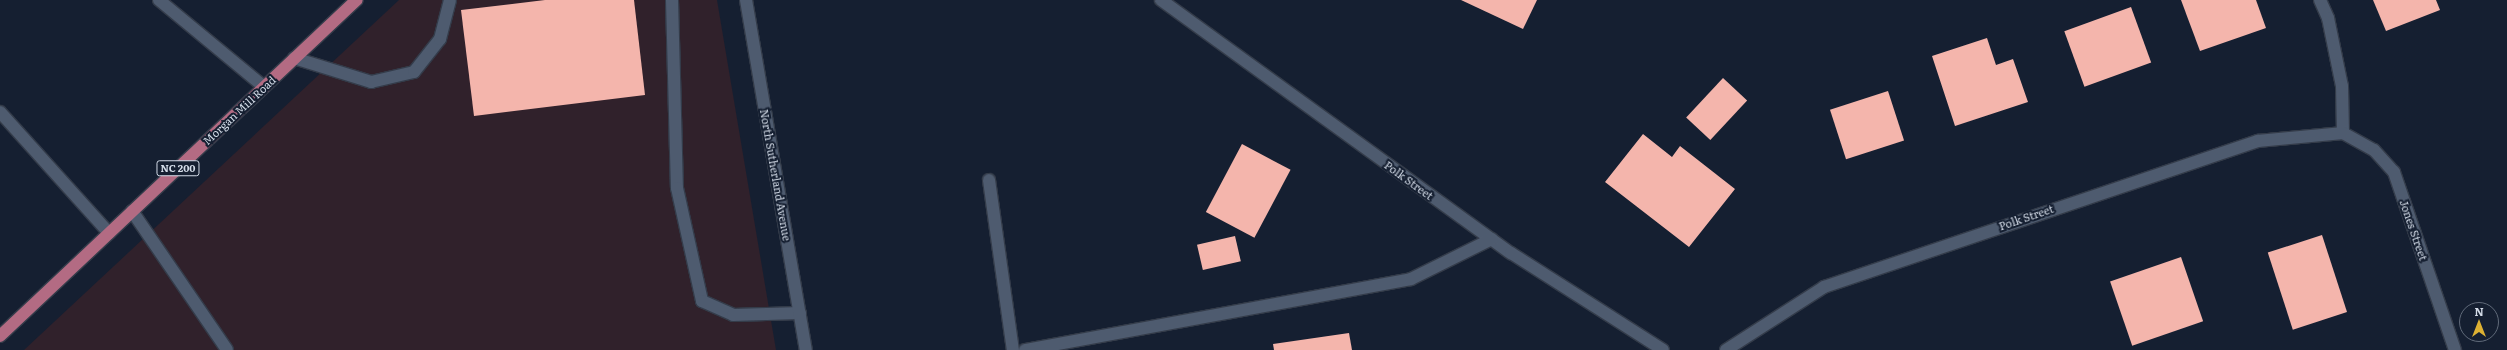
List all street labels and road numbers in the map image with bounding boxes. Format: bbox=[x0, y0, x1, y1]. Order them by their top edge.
street label: Morgan Mill Road bbox=[200, 73, 278, 147]
street label: North Sutherland Avenue bbox=[758, 108, 794, 242]
street label: Polk Street bbox=[1382, 158, 1436, 202]
road number: NC 200 bbox=[156, 160, 200, 176]
street label: Jones Street bbox=[2397, 198, 2431, 262]
street label: Polk Street bbox=[1997, 201, 2055, 233]

